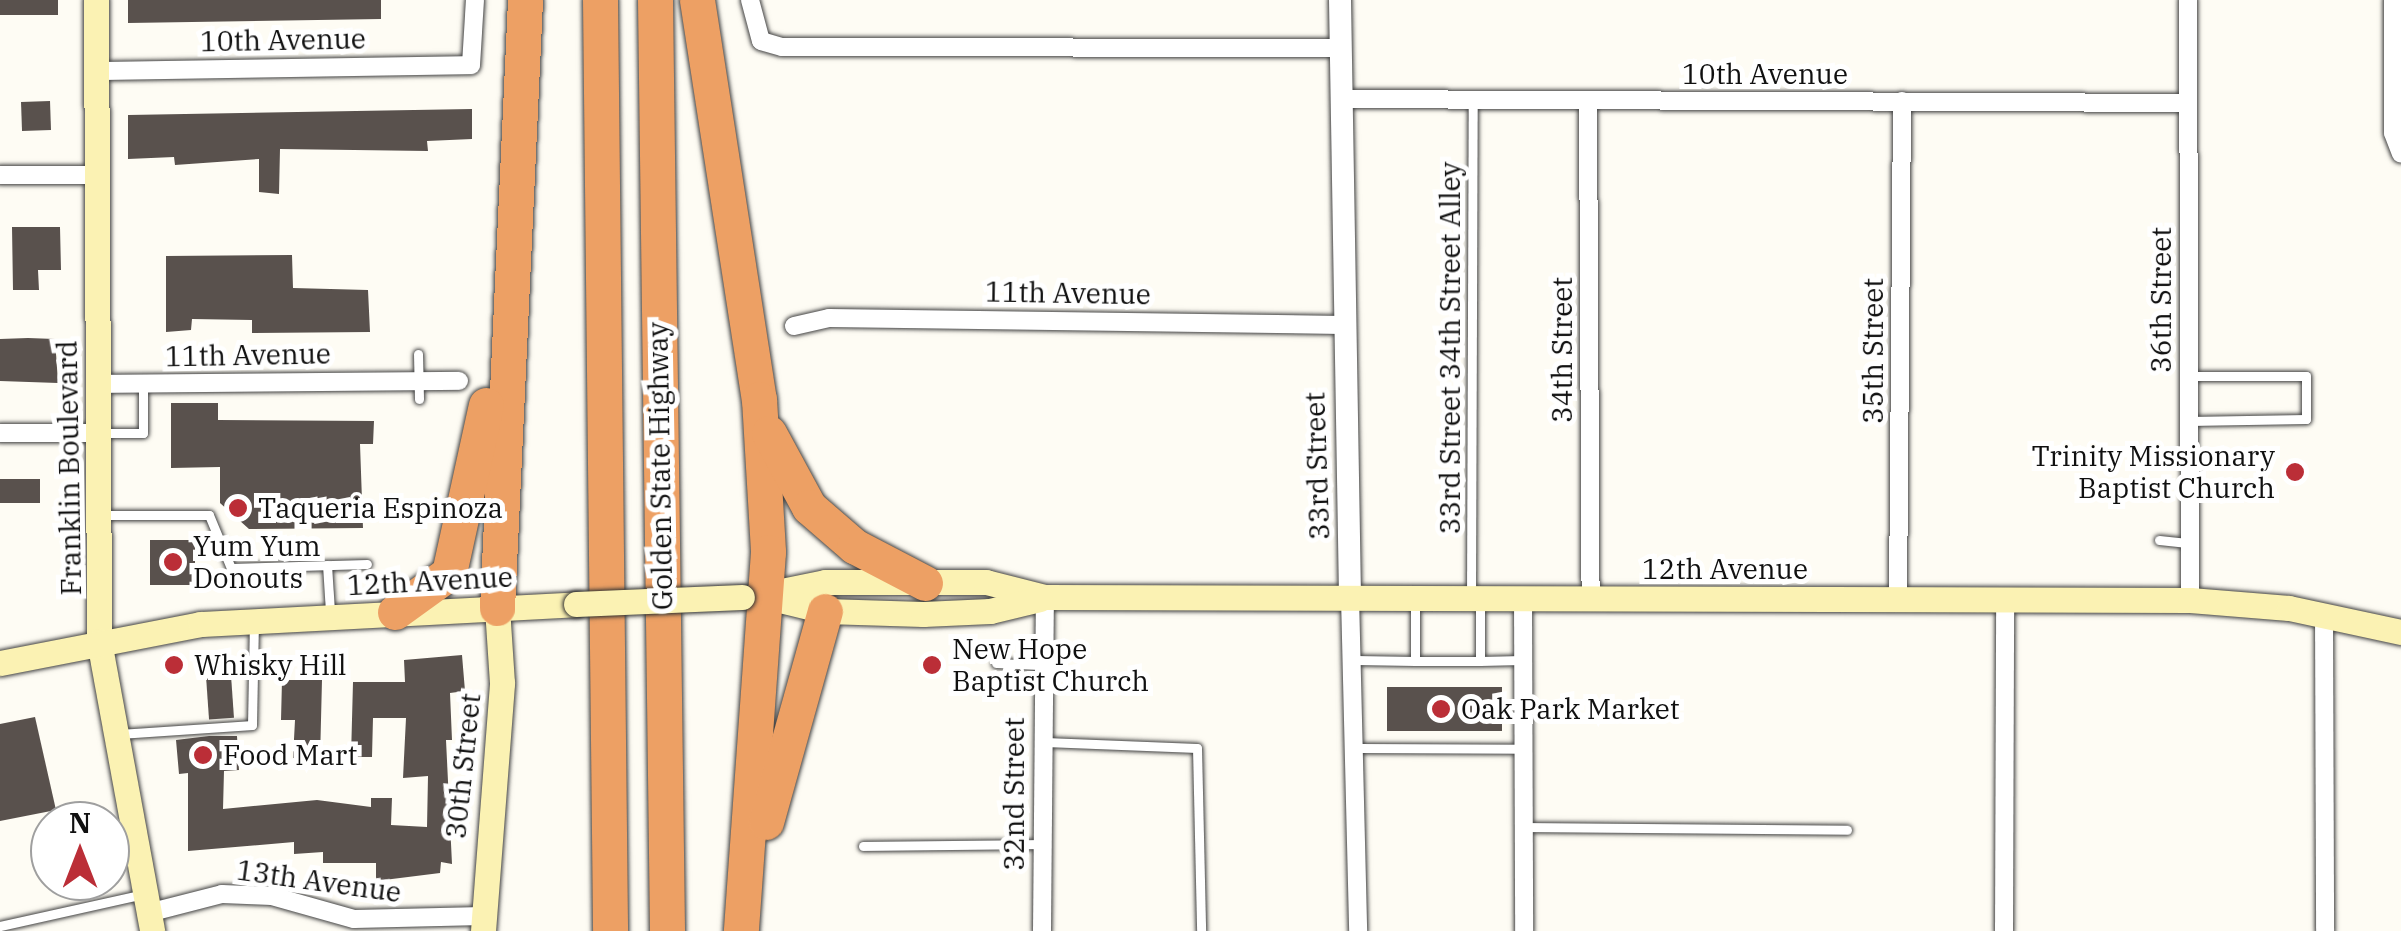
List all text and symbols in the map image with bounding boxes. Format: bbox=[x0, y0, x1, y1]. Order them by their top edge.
street label: 10th Avenue bbox=[200, 22, 366, 58]
street label: 10th Avenue bbox=[1682, 57, 1848, 91]
street label: 33rd Street 34th Street Alley bbox=[1433, 162, 1467, 534]
street label: 36th Street bbox=[2144, 227, 2178, 373]
street label: 11th Avenue bbox=[985, 275, 1151, 311]
street label: 34th Street bbox=[1545, 277, 1579, 423]
street label: 35th Street bbox=[1856, 278, 1890, 424]
street label: Golden State Highway bbox=[641, 322, 679, 610]
street label: 11th Avenue bbox=[165, 337, 331, 373]
street label: Franklin Boulevard bbox=[50, 340, 88, 596]
street label: 33rd Street bbox=[1298, 391, 1336, 541]
place label: Trinity Missionary Baptist Church bbox=[2032, 439, 2275, 505]
marker: Trinity Missionary Baptist Church bbox=[2284, 461, 2306, 483]
place label: Taqueria Espinoza bbox=[258, 491, 503, 525]
marker: Taqueria Espinoza bbox=[227, 497, 249, 519]
place label: Yum Yum Donouts bbox=[193, 529, 321, 595]
marker: Yum Yum Donouts bbox=[162, 551, 184, 573]
street label: 12th Avenue bbox=[1642, 552, 1808, 586]
street label: 12th Avenue bbox=[346, 560, 514, 602]
place label: New Hope Baptist Church bbox=[952, 632, 1149, 698]
place label: Whisky Hill bbox=[194, 648, 347, 682]
marker: Whisky Hill bbox=[163, 654, 185, 676]
marker: New Hope Baptist Church bbox=[921, 654, 943, 676]
street label: 30th Street bbox=[439, 692, 487, 840]
place label: Oak Park Market bbox=[1461, 692, 1680, 726]
marker: Oak Park Market bbox=[1430, 698, 1452, 720]
street label: 32nd Street bbox=[997, 717, 1031, 871]
place label: Food Mart bbox=[223, 738, 357, 772]
marker: Food Mart bbox=[192, 744, 214, 766]
north arrow bbox=[30, 801, 130, 901]
text: N bbox=[69, 804, 91, 841]
street label: 13th Avenue bbox=[235, 853, 403, 909]

